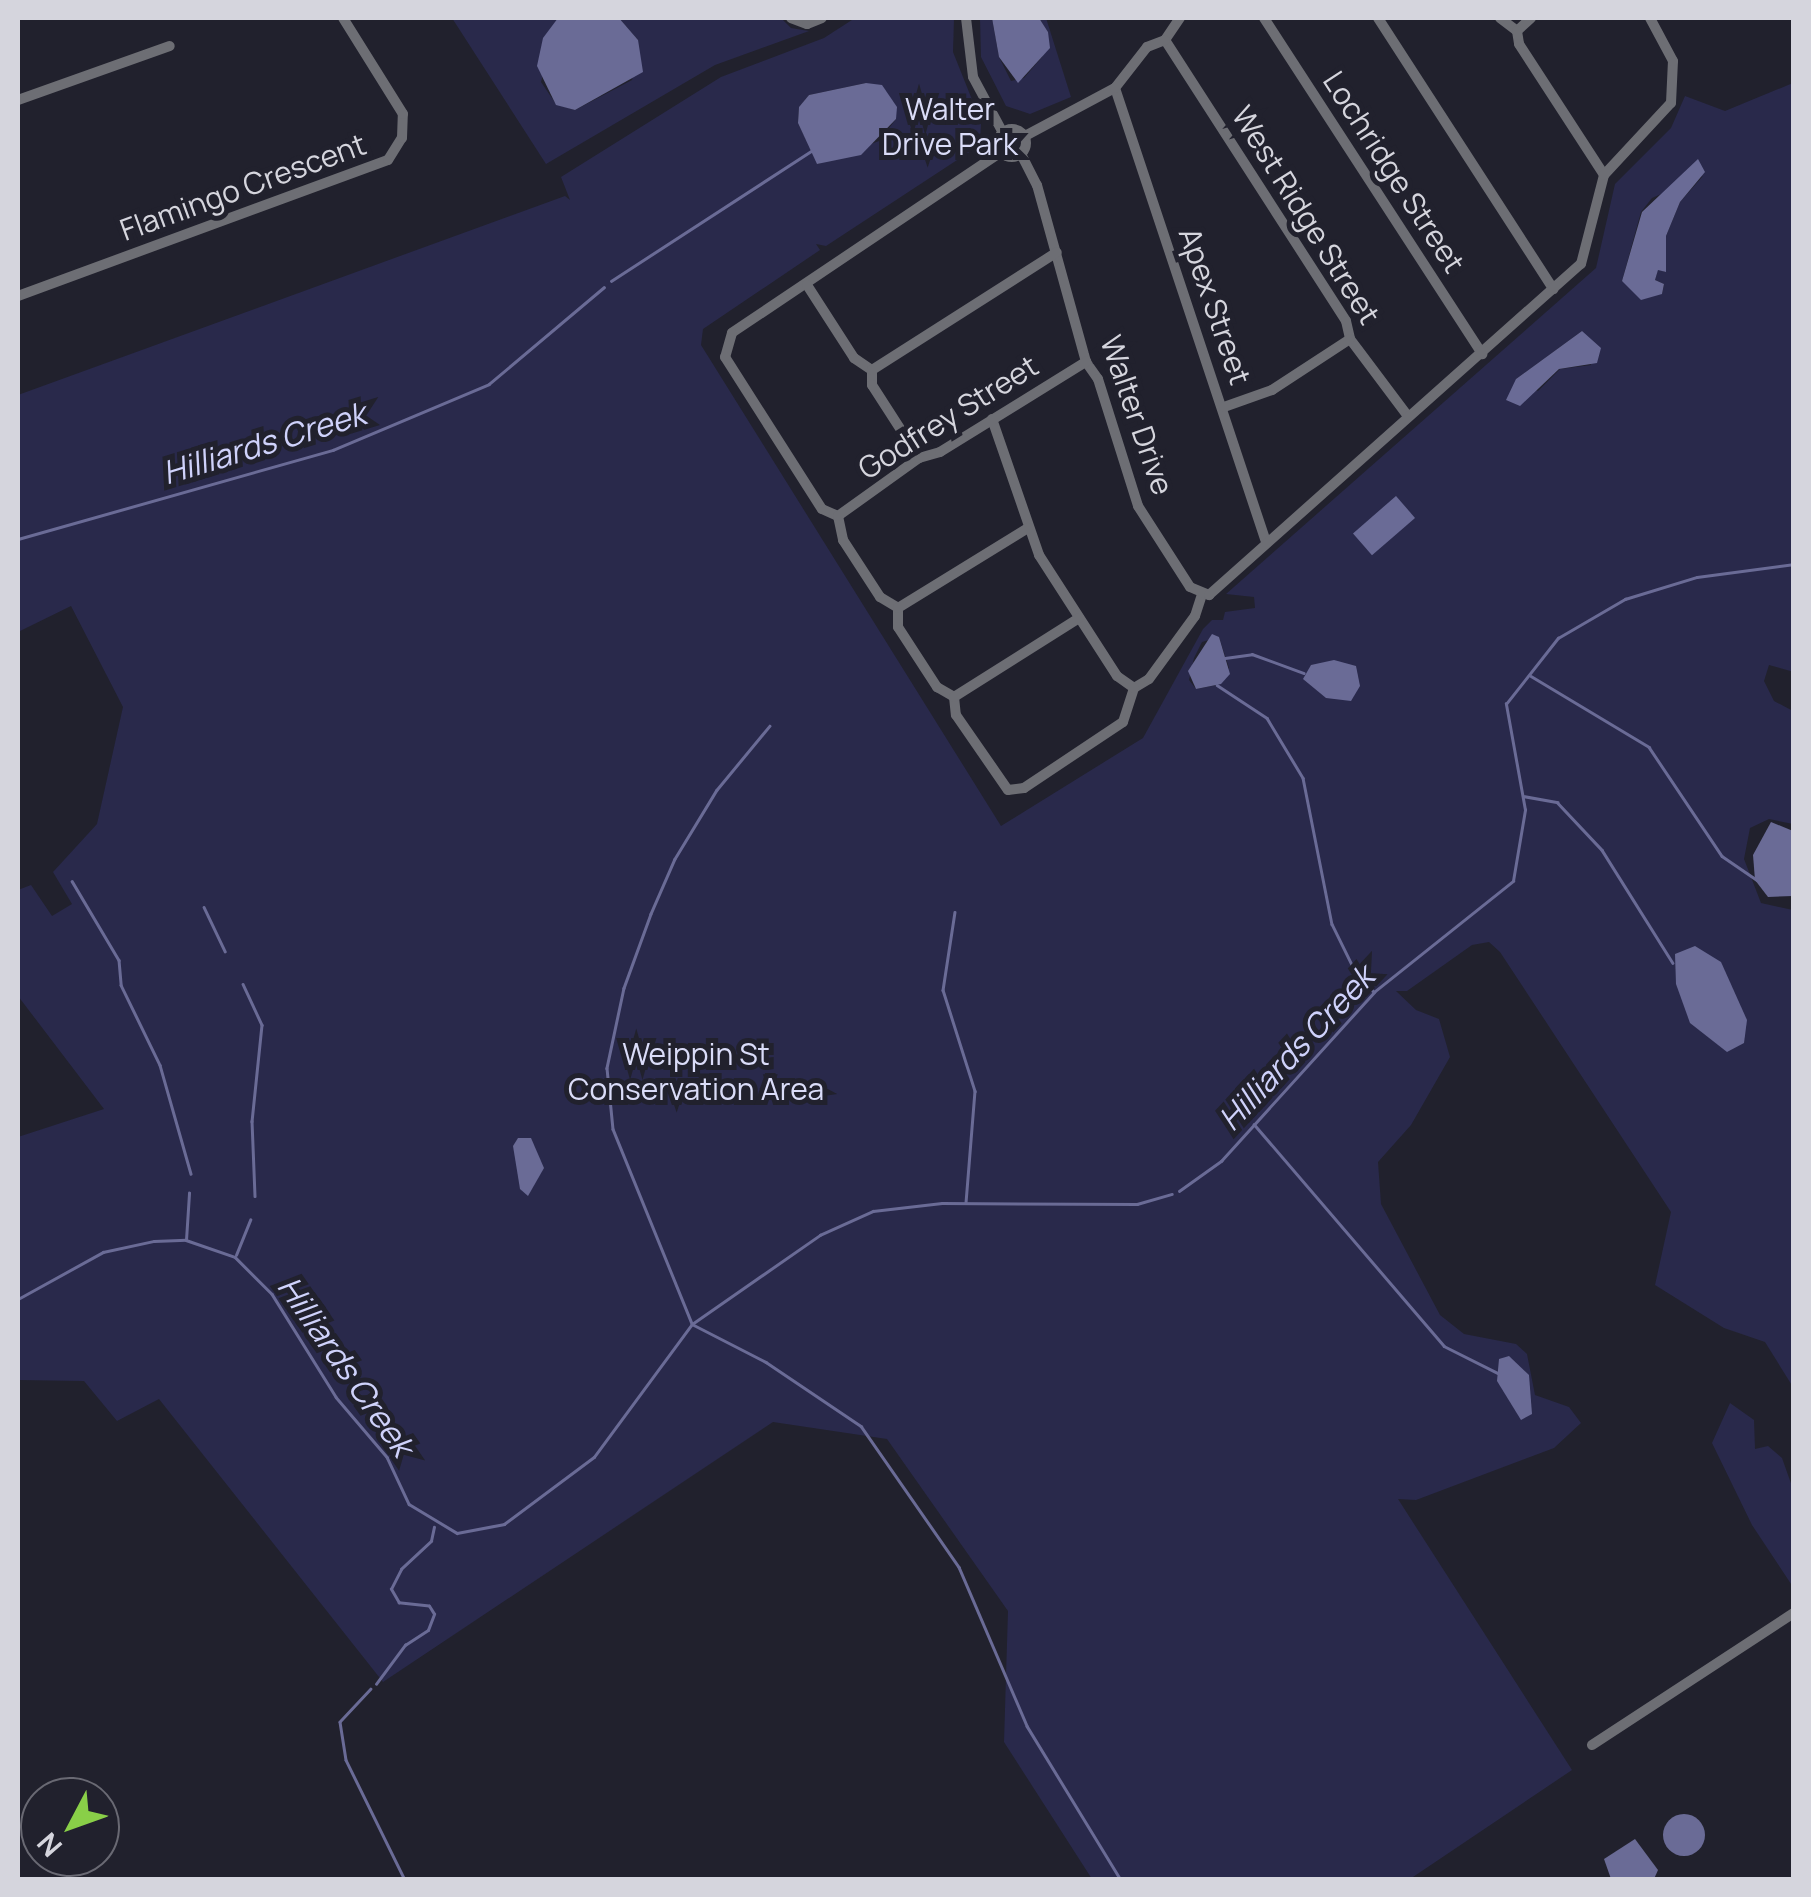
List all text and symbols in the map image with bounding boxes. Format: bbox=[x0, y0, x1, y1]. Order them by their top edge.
street label: Lochridge Street bbox=[1316, 65, 1472, 279]
park label: Walter Drive Park bbox=[882, 91, 1018, 162]
street label: West Ridge Street bbox=[1224, 99, 1388, 331]
street label: Flamingo Crescent bbox=[115, 126, 371, 248]
street label: Apex Street bbox=[1171, 223, 1259, 389]
street label: Walter Drive bbox=[1093, 331, 1181, 499]
street label: Godfrey Street bbox=[852, 347, 1044, 487]
water label: Hilliards Creek bbox=[158, 394, 370, 492]
water label: Hilliards Creek bbox=[1210, 958, 1382, 1138]
park label: Weippin St Conservation Area bbox=[568, 1036, 824, 1106]
water label: Hilliards Creek bbox=[270, 1269, 422, 1463]
north arrow bbox=[20, 1777, 120, 1877]
text: N bbox=[28, 1825, 70, 1865]

